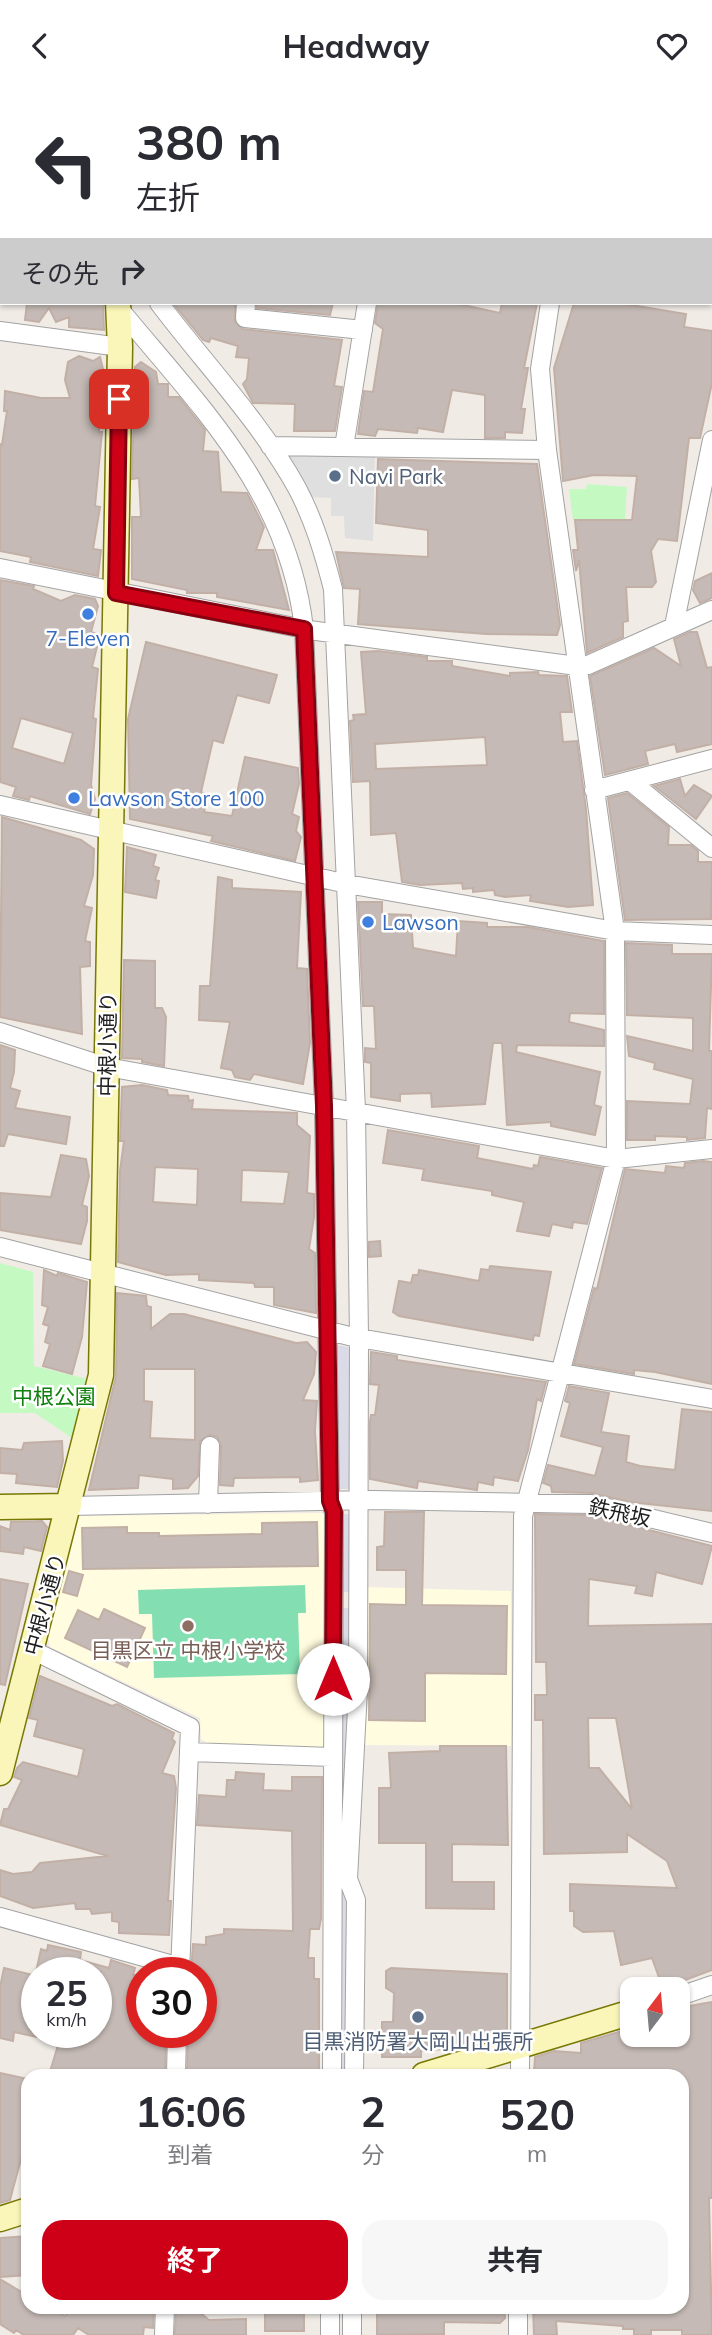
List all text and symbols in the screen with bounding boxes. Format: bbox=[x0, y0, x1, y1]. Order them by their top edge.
text: Headway bbox=[283, 26, 429, 66]
icon: back bbox=[21, 27, 59, 65]
icon: heart bbox=[653, 27, 691, 65]
text: 380 m bbox=[136, 111, 282, 172]
icon: left bbox=[21, 119, 112, 210]
text: 左折 bbox=[136, 177, 200, 217]
icon: right bbox=[113, 252, 151, 290]
text: その先 bbox=[21, 257, 99, 290]
pin bbox=[89, 369, 149, 429]
icon: arrive bbox=[100, 380, 138, 418]
place label: Navi Park bbox=[349, 463, 443, 489]
marker: Navi Park bbox=[327, 468, 343, 484]
marker: 7-Eleven bbox=[80, 606, 96, 622]
place label: 7-Eleven bbox=[46, 625, 130, 651]
place label: Lawson Store 100 bbox=[88, 785, 265, 811]
marker: Lawson Store 100 bbox=[66, 790, 82, 806]
place label: Lawson bbox=[382, 909, 459, 935]
marker: Lawson bbox=[360, 914, 376, 930]
street label: 中根小通り bbox=[93, 991, 121, 1097]
park label: 中根公園 bbox=[12, 1383, 96, 1409]
street label: 鉄飛坂 bbox=[586, 1493, 654, 1531]
street label: 中根小通り bbox=[18, 1550, 70, 1658]
marker: 目黒区立 中根小学校 bbox=[180, 1618, 196, 1634]
place label: 目黒区立 中根小学校 bbox=[91, 1637, 285, 1663]
position arrow bbox=[296, 1642, 370, 1716]
speed limit sign: 30 bbox=[126, 1957, 217, 2048]
text: 25 bbox=[45, 1971, 88, 2015]
north arrow bbox=[620, 1977, 690, 2047]
map controls bbox=[620, 1977, 690, 2047]
text: km/h bbox=[46, 2008, 87, 2031]
marker: 目黒消防署大岡山出張所 bbox=[410, 2009, 426, 2025]
place label: 目黒消防署大岡山出張所 bbox=[303, 2028, 534, 2054]
text: 16:06 bbox=[135, 2085, 246, 2138]
text: 2 bbox=[360, 2085, 385, 2138]
text: 520 bbox=[499, 2088, 575, 2141]
text: m bbox=[527, 2139, 547, 2168]
text: 到着 bbox=[168, 2140, 214, 2169]
text: 分 bbox=[361, 2140, 384, 2169]
button: 終了 bbox=[42, 2220, 348, 2300]
button: 共有 bbox=[362, 2220, 668, 2300]

